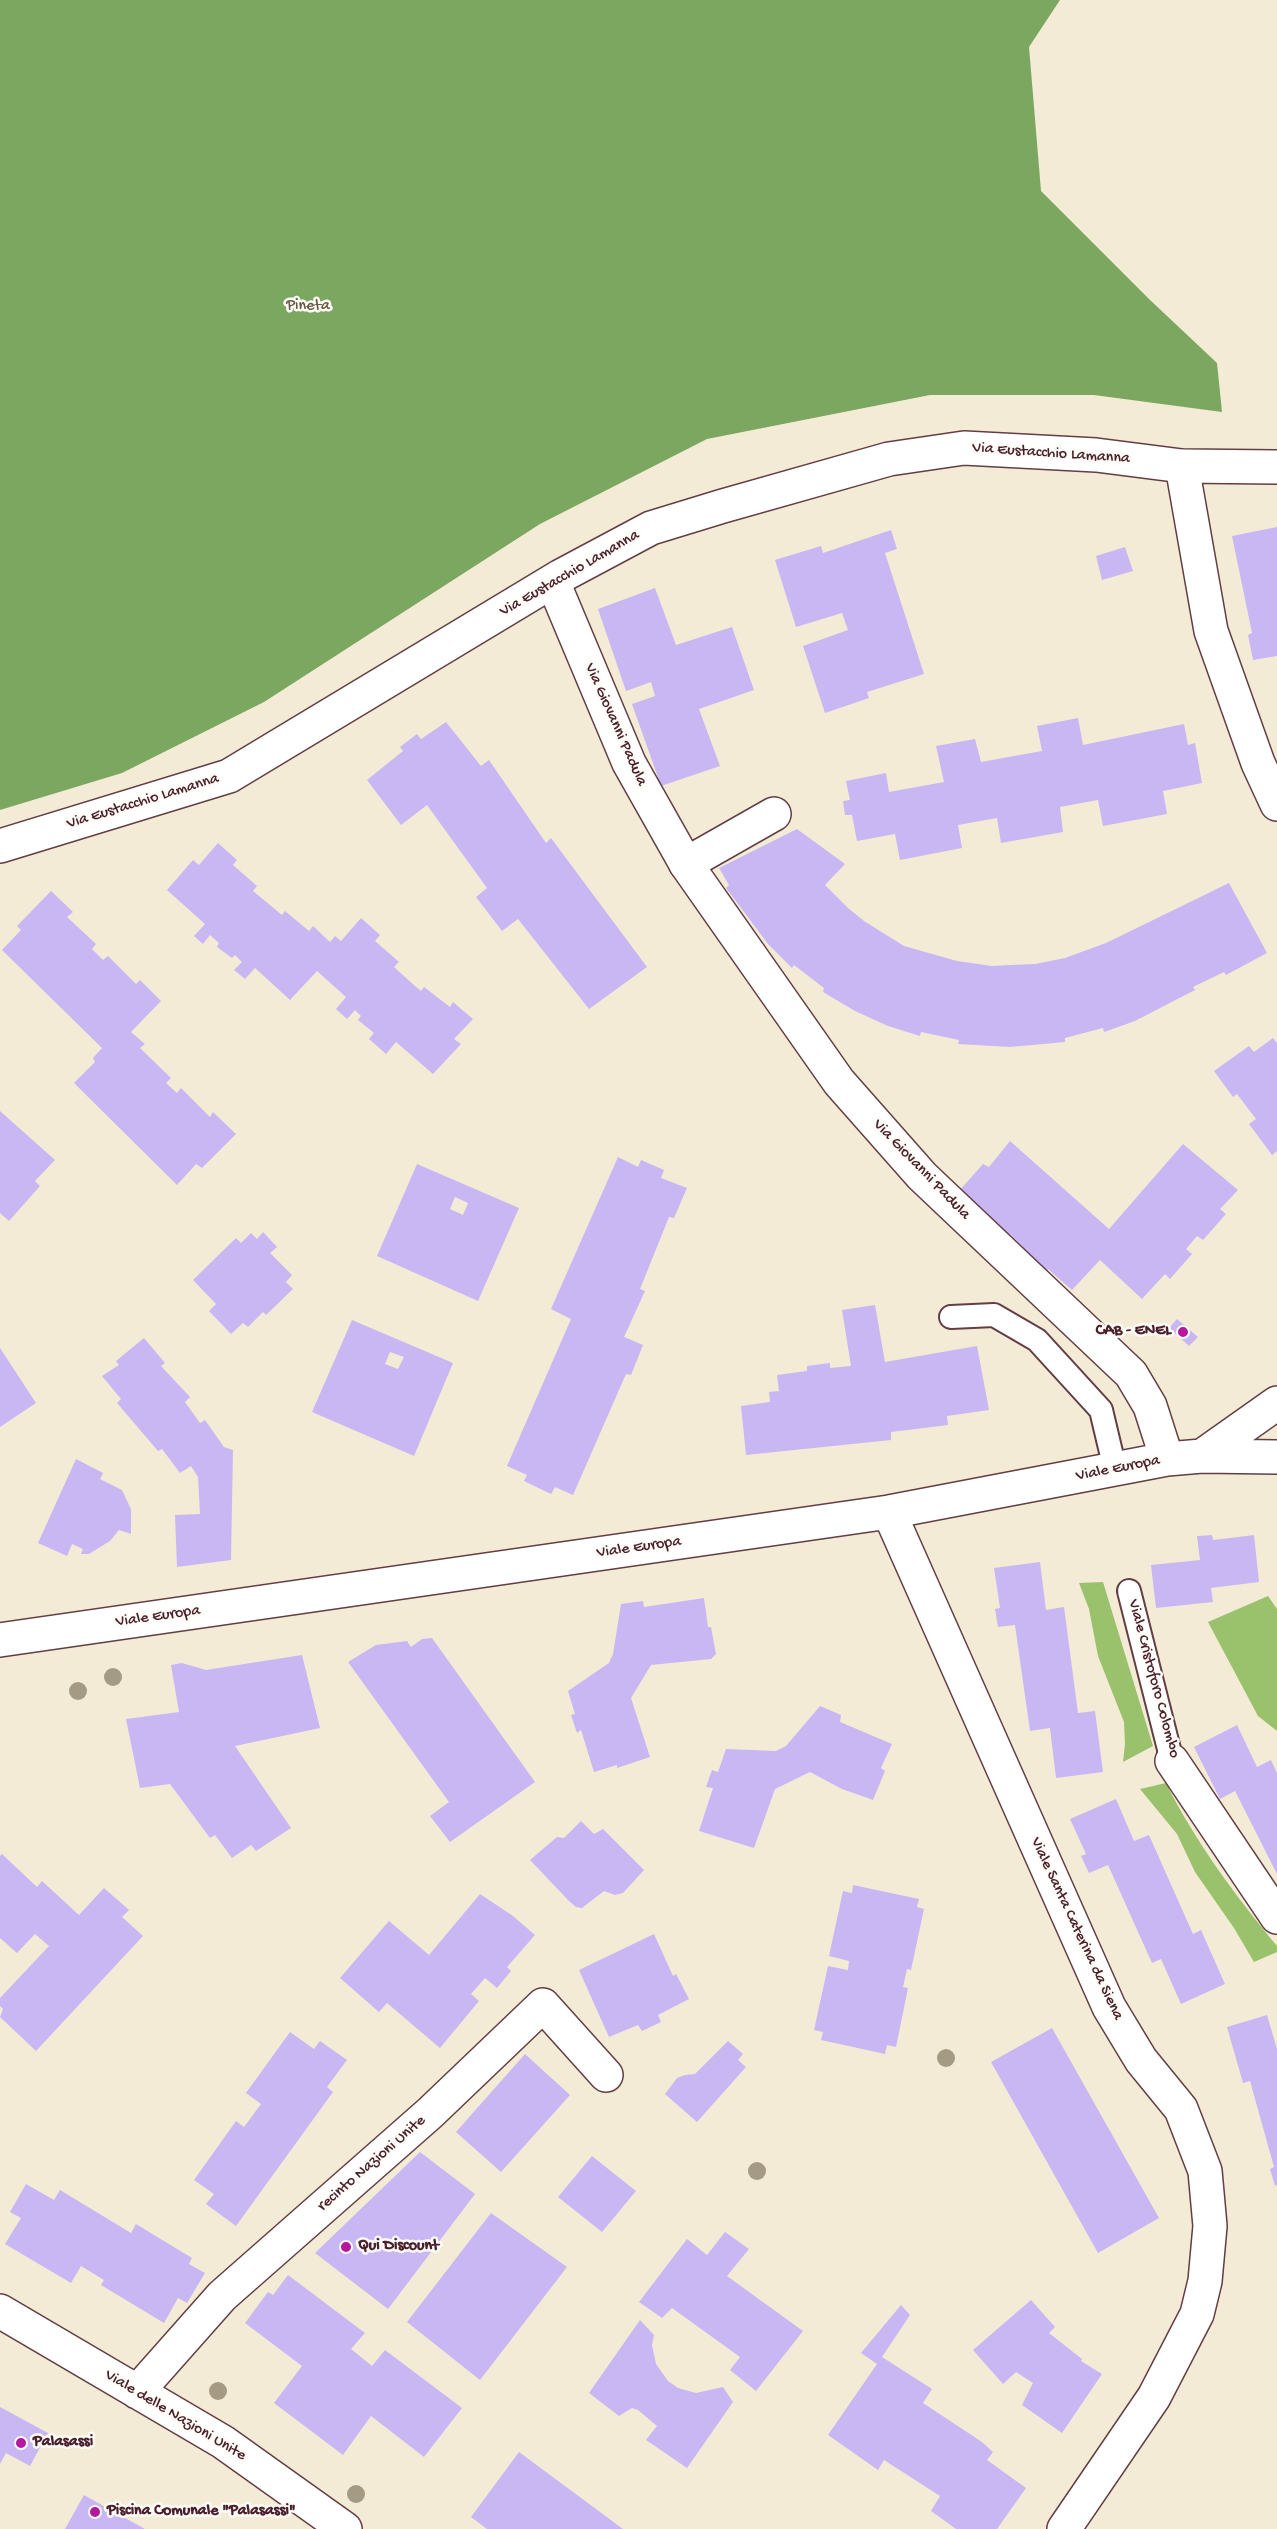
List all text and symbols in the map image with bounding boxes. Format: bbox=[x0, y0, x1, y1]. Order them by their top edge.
park label: Pineta bbox=[286, 297, 330, 317]
street label: Via Eustacchio Lamanna bbox=[972, 439, 1130, 469]
street label: Via Eustacchio Lamanna bbox=[497, 526, 643, 622]
street label: Via Giovanni Padula bbox=[579, 661, 651, 789]
street label: Via Eustacchio Lamanna bbox=[65, 770, 221, 834]
street label: Via Giovanni Padula bbox=[868, 1116, 974, 1224]
place label: CAB - ENEL bbox=[1096, 1322, 1171, 1342]
marker: CAB - ENEL bbox=[1176, 1325, 1190, 1339]
street label: Viale Europa bbox=[1074, 1451, 1162, 1487]
street label: Viale Europa bbox=[596, 1533, 682, 1563]
street label: Viale Cristoforo Colombo bbox=[1123, 1598, 1183, 1760]
street label: Viale Europa bbox=[115, 1602, 201, 1632]
street label: Viale Santa Caterina da Siena bbox=[1025, 1835, 1127, 2023]
street label: recinto Nazioni Unite bbox=[314, 2112, 430, 2216]
place label: Qui Discount bbox=[358, 2237, 439, 2257]
marker: Qui Discount bbox=[339, 2240, 353, 2254]
street label: Viale delle Nazioni Unite bbox=[101, 2366, 249, 2466]
place label: Palasassi bbox=[33, 2433, 93, 2453]
marker: Palasassi bbox=[14, 2436, 28, 2450]
place label: Piscina Comunale "Palasassi" bbox=[107, 2502, 296, 2522]
marker: Piscina Comunale "Palasassi" bbox=[88, 2505, 102, 2519]

